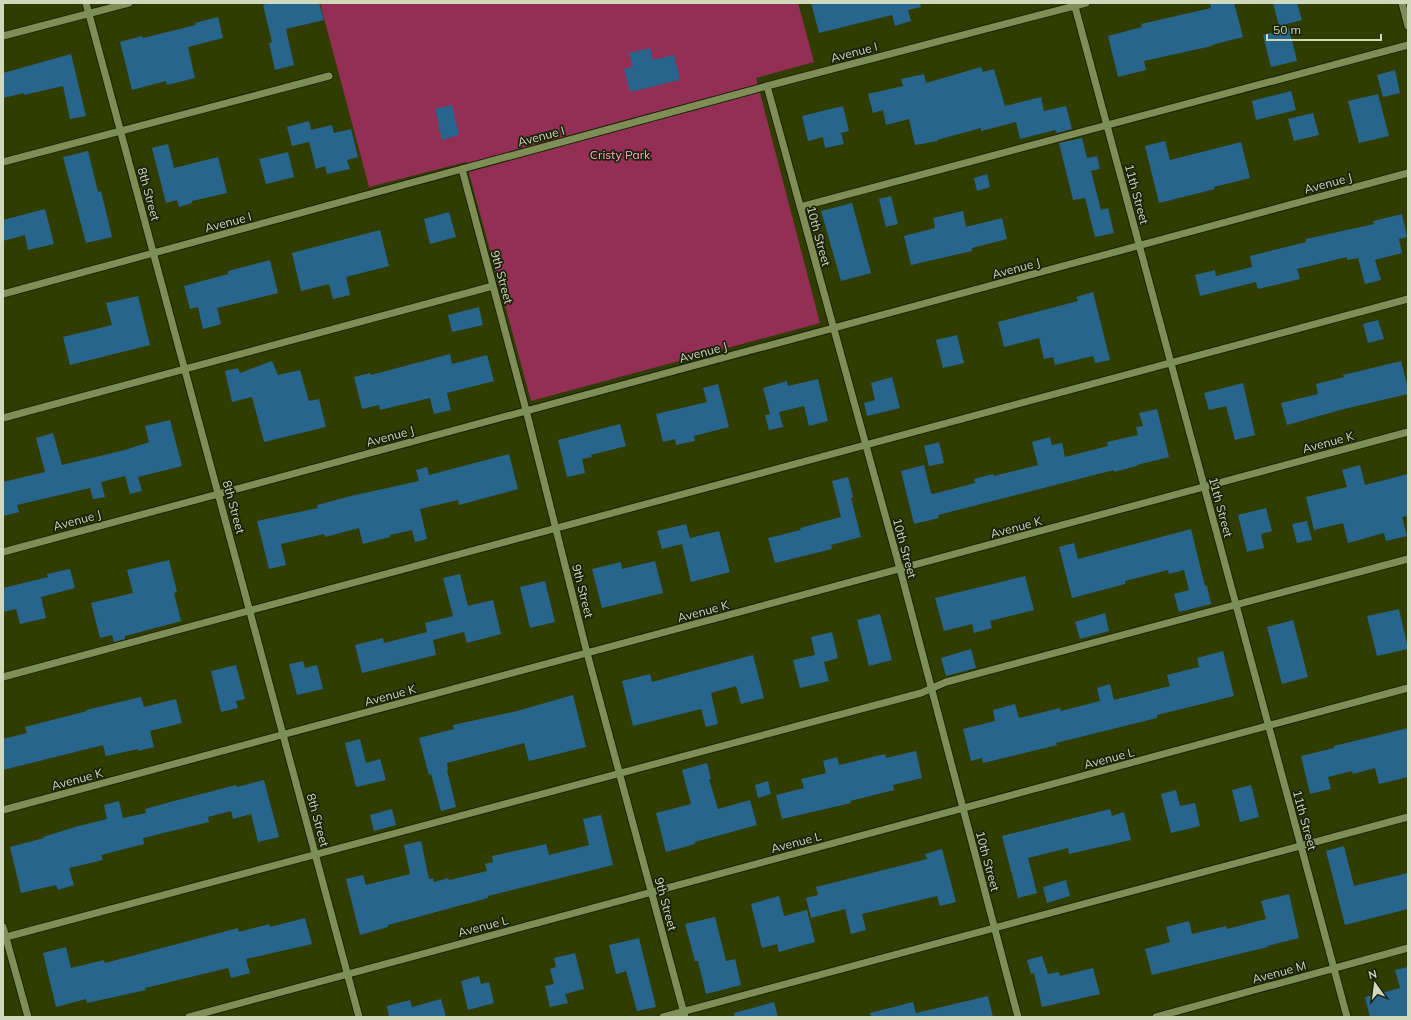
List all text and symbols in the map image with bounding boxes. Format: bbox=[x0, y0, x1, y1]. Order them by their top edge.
scale bar bbox=[1267, 16, 1381, 42]
text: 50 m bbox=[1273, 22, 1301, 37]
street label: Avenue I bbox=[829, 39, 879, 65]
street label: Avenue I bbox=[516, 123, 566, 149]
park label: Cristy Park bbox=[590, 147, 651, 162]
street label: 11th Street bbox=[1122, 162, 1152, 226]
street label: 8th Street bbox=[135, 166, 163, 222]
street label: Avenue J bbox=[1302, 169, 1354, 197]
street label: 10th Street bbox=[804, 204, 834, 268]
street label: Avenue I bbox=[203, 209, 253, 235]
street label: 9th Street bbox=[488, 249, 516, 305]
street label: Avenue J bbox=[990, 254, 1042, 282]
street label: Avenue J bbox=[677, 338, 729, 366]
street label: Avenue J bbox=[364, 422, 416, 450]
street label: Avenue K bbox=[1301, 428, 1356, 456]
street label: 11th Street bbox=[1206, 475, 1236, 539]
street label: 8th Street bbox=[220, 479, 248, 535]
street label: Avenue J bbox=[51, 506, 103, 534]
street label: Avenue K bbox=[989, 513, 1044, 541]
street label: 10th Street bbox=[890, 516, 920, 580]
street label: 9th Street bbox=[569, 563, 597, 619]
street label: Avenue K bbox=[676, 597, 731, 625]
street label: Avenue K bbox=[363, 681, 418, 709]
street label: Avenue L bbox=[1082, 744, 1136, 772]
street label: Avenue K bbox=[50, 765, 105, 793]
street label: 11th Street bbox=[1290, 788, 1320, 852]
street label: 8th Street bbox=[304, 792, 332, 848]
street label: Avenue L bbox=[769, 828, 823, 856]
street label: 10th Street bbox=[973, 829, 1003, 893]
street label: 9th Street bbox=[652, 876, 680, 932]
street label: Avenue L bbox=[456, 912, 510, 940]
street label: Avenue M bbox=[1250, 958, 1308, 986]
north arrow bbox=[1355, 964, 1395, 1004]
text: N bbox=[1367, 966, 1378, 982]

